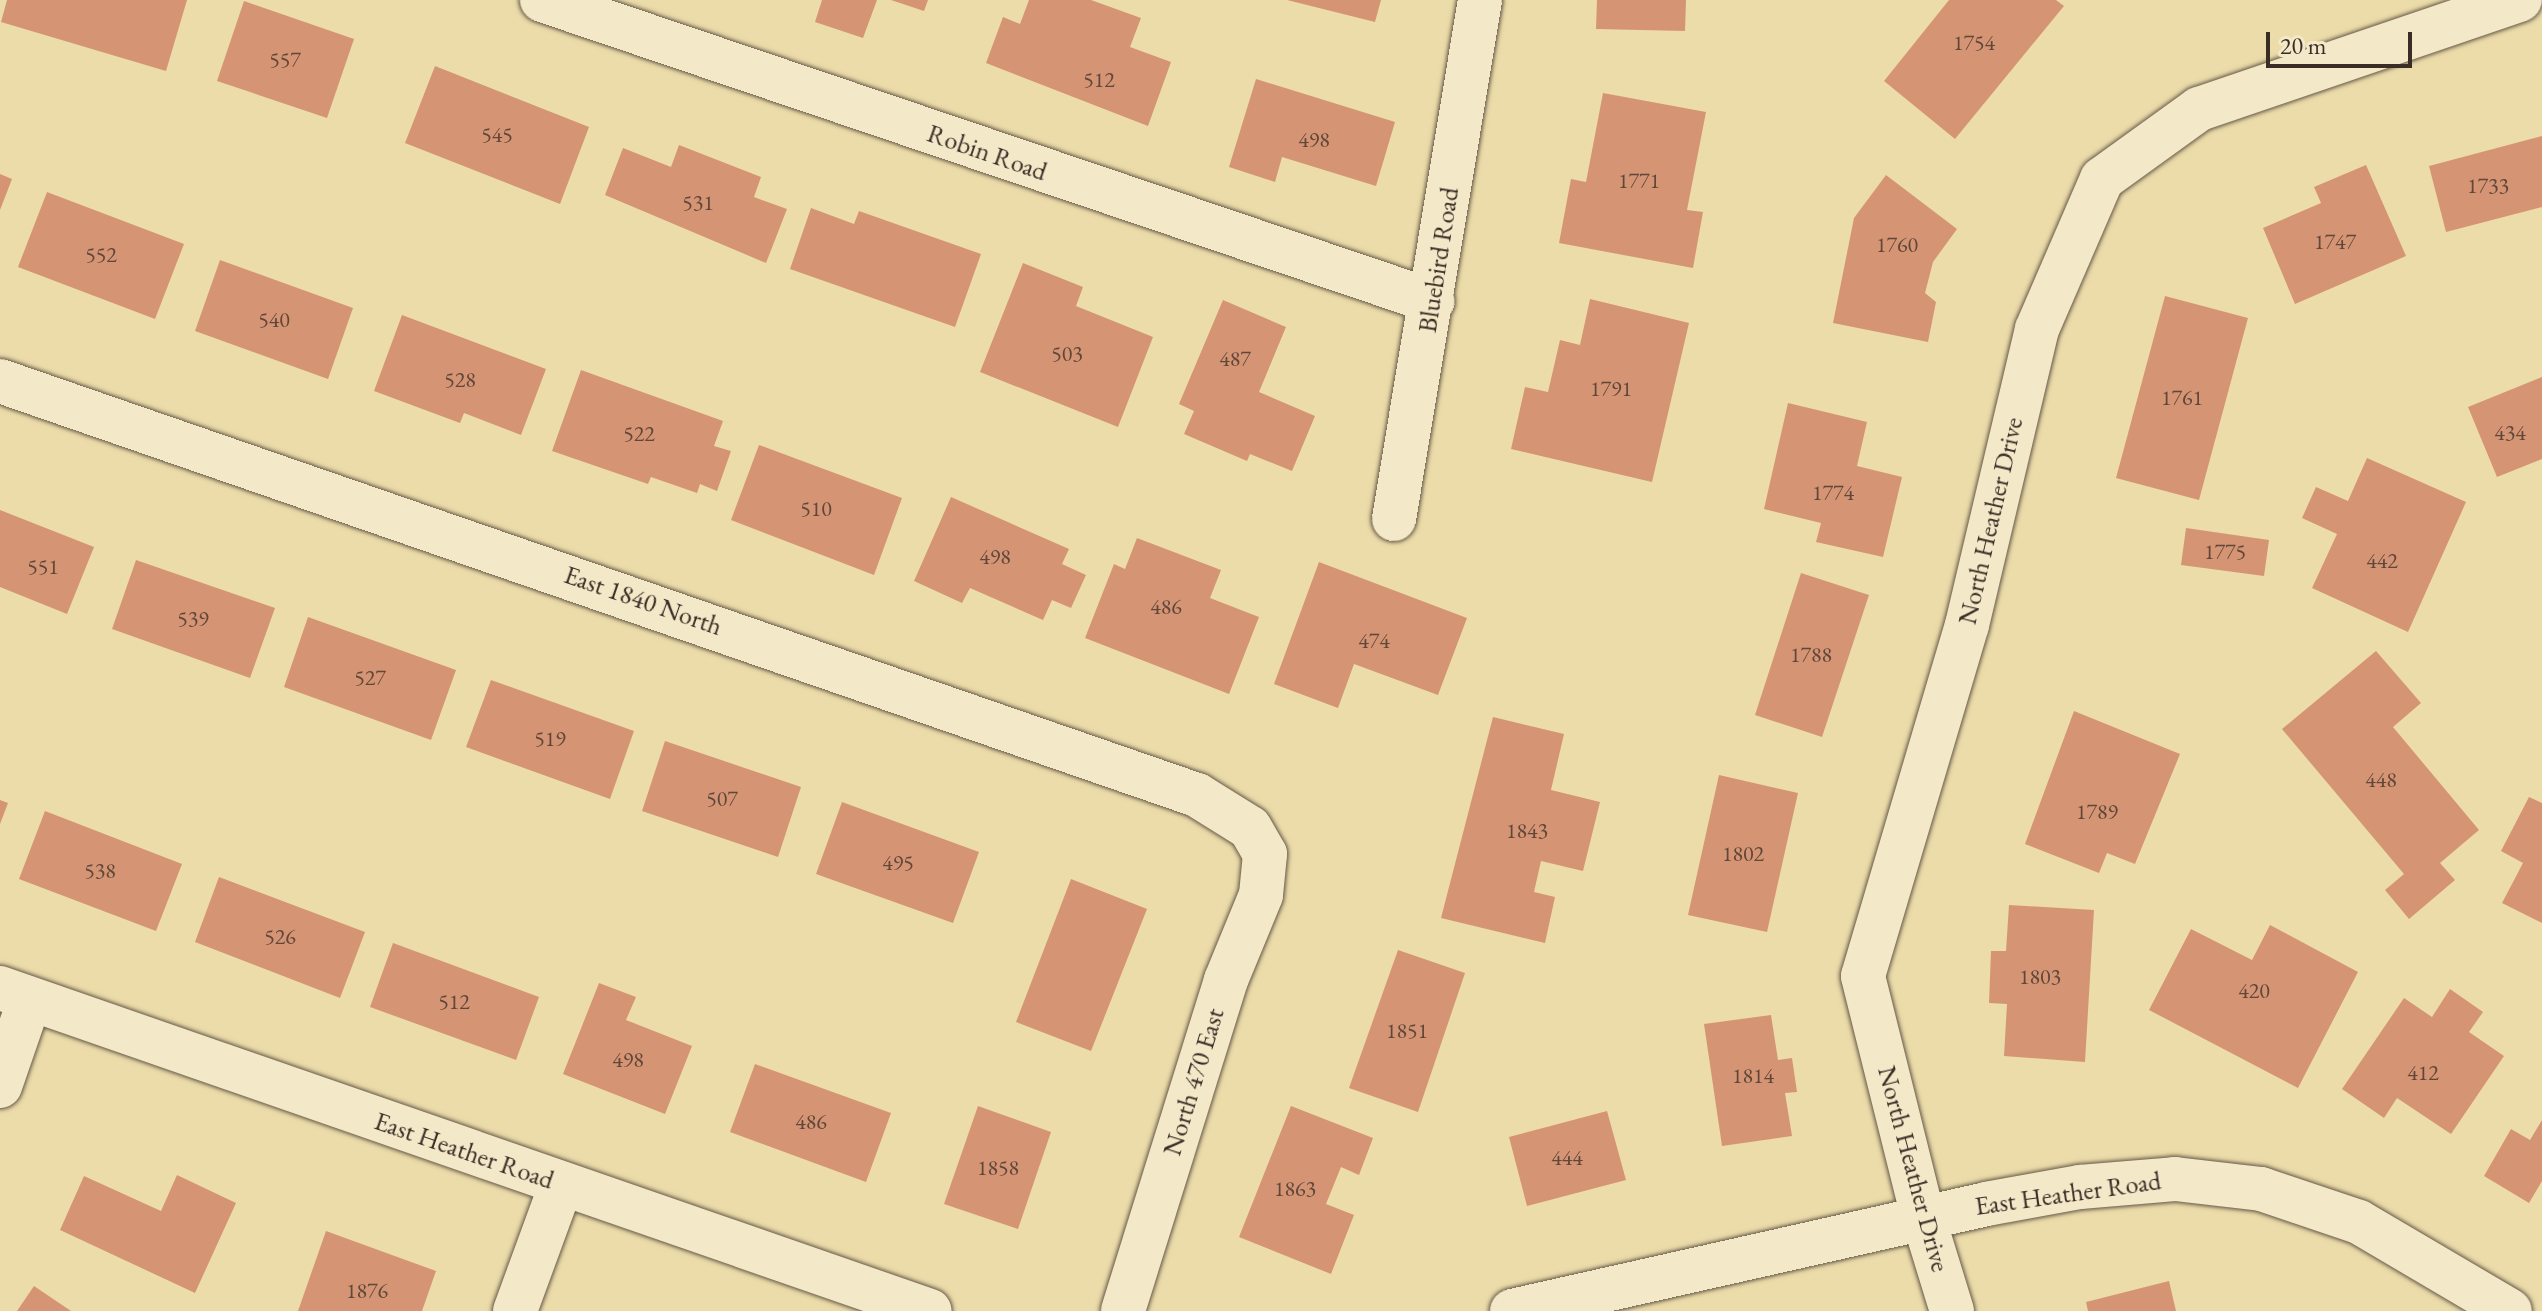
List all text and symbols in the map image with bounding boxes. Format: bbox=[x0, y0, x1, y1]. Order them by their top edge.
scale bar bbox=[2270, 16, 2416, 66]
house number: 1754 bbox=[1953, 30, 1995, 56]
text: 20 m bbox=[2280, 30, 2327, 61]
house number: 557 bbox=[269, 47, 301, 73]
house number: 512 bbox=[1083, 67, 1115, 93]
street label: Robin Road bbox=[923, 118, 1051, 188]
house number: 545 bbox=[481, 122, 513, 148]
house number: 498 bbox=[1298, 127, 1330, 153]
house number: 1771 bbox=[1618, 168, 1660, 194]
house number: 1733 bbox=[2467, 173, 2509, 199]
street label: Bluebird Road bbox=[1412, 185, 1466, 335]
house number: 531 bbox=[682, 190, 714, 216]
house number: 1747 bbox=[2314, 229, 2356, 255]
house number: 1760 bbox=[1876, 232, 1918, 258]
house number: 552 bbox=[85, 242, 117, 268]
house number: 540 bbox=[258, 307, 290, 333]
house number: 503 bbox=[1051, 341, 1083, 367]
house number: 487 bbox=[1219, 346, 1251, 372]
house number: 528 bbox=[444, 367, 476, 393]
house number: 1791 bbox=[1590, 376, 1632, 402]
house number: 1761 bbox=[2161, 385, 2203, 411]
street label: North Heather Drive bbox=[1952, 414, 2030, 628]
house number: 434 bbox=[2494, 420, 2526, 446]
house number: 522 bbox=[623, 421, 655, 447]
house number: 1774 bbox=[1812, 480, 1854, 506]
house number: 510 bbox=[800, 496, 832, 522]
house number: 1775 bbox=[2204, 539, 2246, 565]
house number: 498 bbox=[979, 544, 1011, 570]
house number: 442 bbox=[2366, 548, 2398, 574]
house number: 551 bbox=[27, 554, 59, 580]
street label: East 1840 North bbox=[560, 559, 726, 643]
house number: 486 bbox=[1150, 594, 1182, 620]
house number: 539 bbox=[177, 606, 209, 632]
house number: 474 bbox=[1358, 628, 1390, 654]
house number: 1788 bbox=[1790, 642, 1832, 668]
house number: 527 bbox=[354, 665, 386, 691]
house number: 519 bbox=[534, 726, 566, 752]
house number: 448 bbox=[2365, 767, 2397, 793]
house number: 507 bbox=[706, 786, 738, 812]
house number: 1789 bbox=[2076, 799, 2118, 825]
house number: 1843 bbox=[1506, 818, 1548, 844]
house number: 1802 bbox=[1722, 841, 1764, 867]
house number: 495 bbox=[882, 850, 914, 876]
house number: 538 bbox=[84, 858, 116, 884]
house number: 526 bbox=[264, 924, 296, 950]
house number: 1803 bbox=[2019, 964, 2061, 990]
house number: 420 bbox=[2238, 978, 2270, 1004]
house number: 512 bbox=[438, 989, 470, 1015]
street label: North 470 East bbox=[1157, 1005, 1231, 1159]
house number: 1851 bbox=[1386, 1018, 1428, 1044]
house number: 498 bbox=[612, 1047, 644, 1073]
house number: 412 bbox=[2407, 1060, 2439, 1086]
house number: 1814 bbox=[1732, 1063, 1774, 1089]
street label: North Heather Drive bbox=[1871, 1063, 1955, 1275]
street label: East Heather Road bbox=[370, 1106, 558, 1196]
house number: 486 bbox=[795, 1109, 827, 1135]
house number: 444 bbox=[1551, 1145, 1583, 1171]
house number: 1858 bbox=[977, 1155, 1019, 1181]
street label: East Heather Road bbox=[1973, 1165, 2163, 1223]
house number: 1863 bbox=[1274, 1176, 1316, 1202]
house number: 1876 bbox=[346, 1278, 388, 1304]

